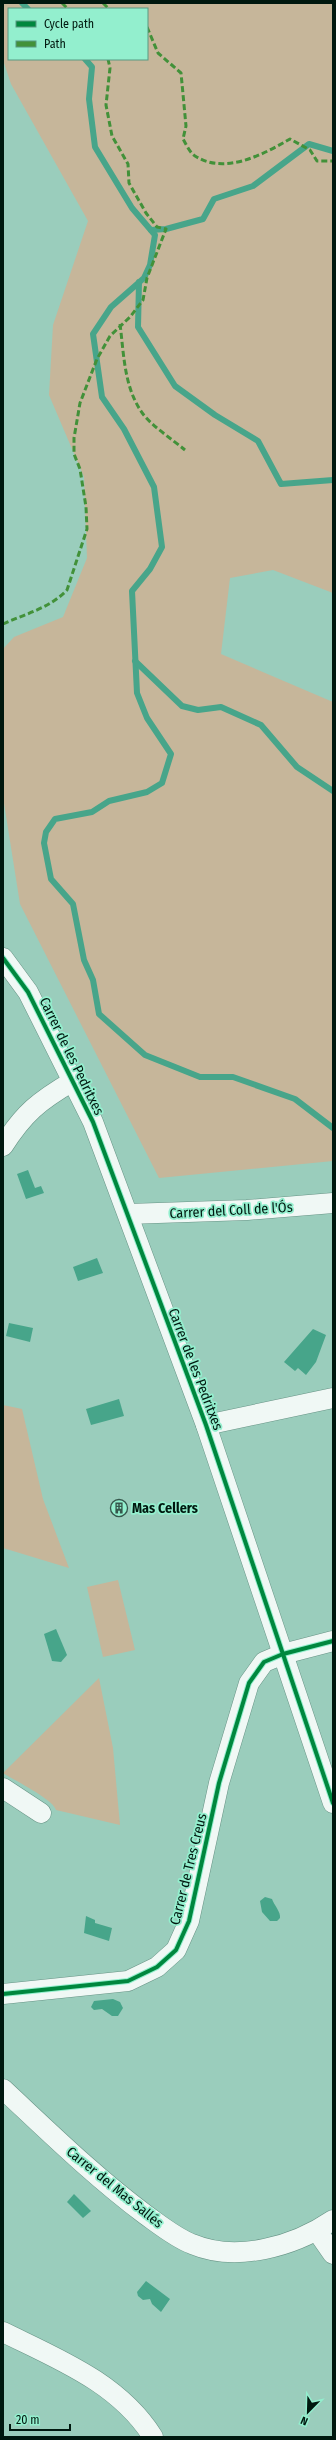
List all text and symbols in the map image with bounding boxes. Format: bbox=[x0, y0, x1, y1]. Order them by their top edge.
legend bbox=[8, 8, 148, 60]
text: Cycle path bbox=[44, 17, 94, 31]
text: Path bbox=[44, 37, 66, 51]
street label: Carrer de les Pedritxes bbox=[36, 994, 107, 1118]
street label: Carrer del Coll de l'Ós bbox=[169, 1198, 293, 1222]
street label: Carrer de les Pedritxes bbox=[164, 1306, 227, 1432]
building icon: Mas Cellers bbox=[109, 1498, 129, 1518]
place label: Mas Cellers bbox=[132, 1500, 198, 1517]
street label: Carrer de Tres Creus bbox=[166, 1812, 211, 1927]
street label: Carrer del Mas Sallés bbox=[63, 2143, 167, 2232]
north arrow bbox=[288, 2392, 328, 2432]
scale bar bbox=[10, 2406, 70, 2432]
text: 20 m bbox=[16, 2413, 40, 2427]
text: N bbox=[299, 2413, 310, 2428]

